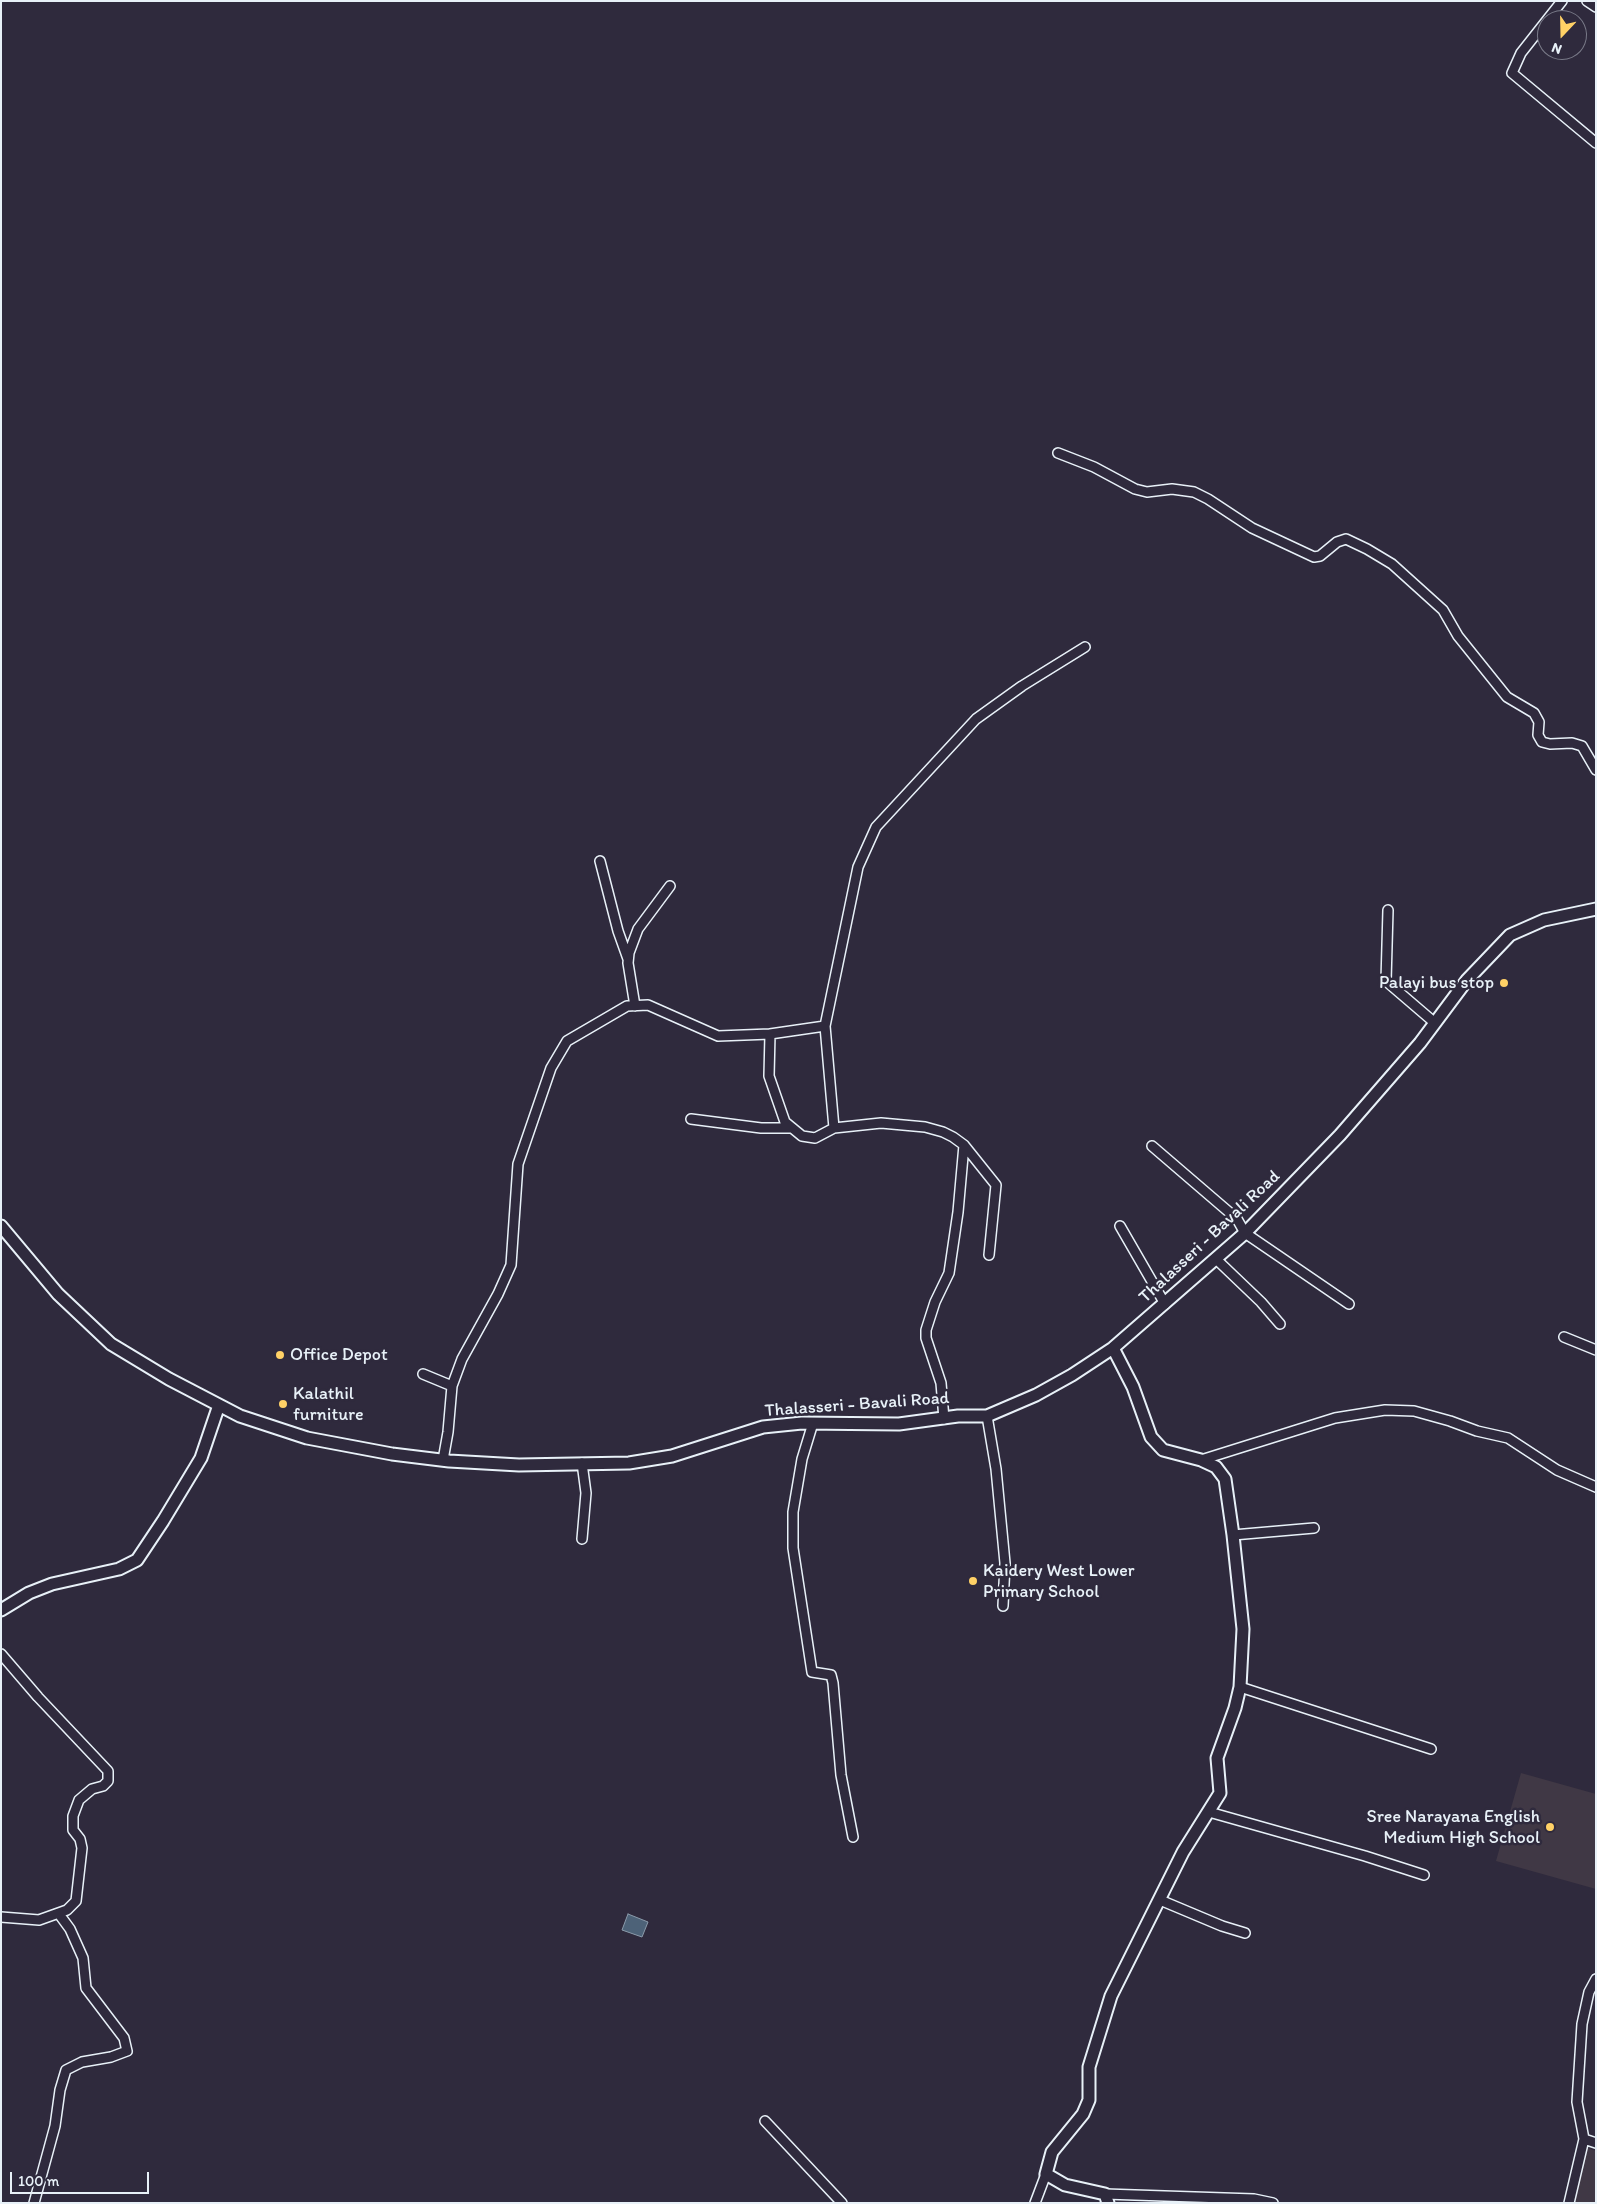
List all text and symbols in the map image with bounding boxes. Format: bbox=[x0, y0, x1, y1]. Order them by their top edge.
north arrow bbox=[1537, 10, 1587, 60]
text: N bbox=[1549, 39, 1564, 58]
place label: Palayi bus stop bbox=[1379, 972, 1494, 994]
marker: Palayi bus stop bbox=[1498, 977, 1510, 989]
street label: Thalasseri - Bavali Road bbox=[1135, 1166, 1285, 1308]
place label: Office Depot bbox=[290, 1344, 388, 1366]
marker: Office Depot bbox=[274, 1349, 286, 1361]
place label: Kalathil furniture bbox=[293, 1383, 364, 1426]
street label: Thalasseri - Bavali Road bbox=[764, 1388, 950, 1422]
marker: Kalathil furniture bbox=[277, 1398, 289, 1410]
place label: Kaidery West Lower Primary School bbox=[983, 1560, 1135, 1602]
marker: Kaidery West Lower Primary School bbox=[967, 1575, 979, 1587]
place label: Sree Narayana English Medium High School bbox=[1367, 1806, 1540, 1848]
marker: Sree Narayana English Medium High School bbox=[1544, 1821, 1556, 1833]
scale bar bbox=[12, 2162, 151, 2194]
text: 100 m bbox=[18, 2172, 59, 2190]

